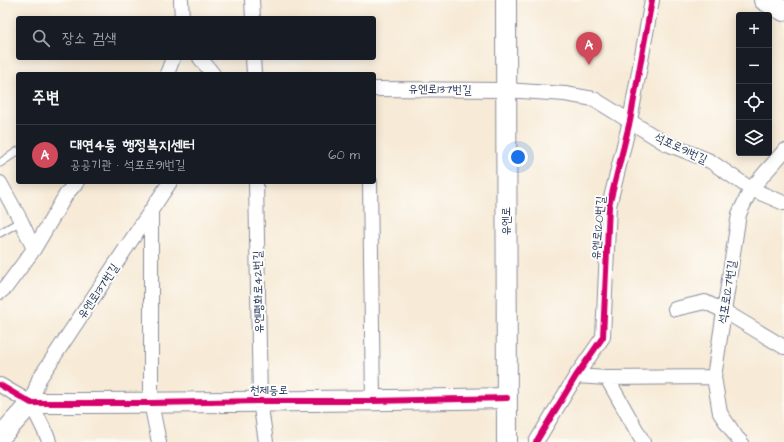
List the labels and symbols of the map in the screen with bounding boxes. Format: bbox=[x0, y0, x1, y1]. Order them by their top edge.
pin: A bbox=[576, 32, 602, 65]
street label: 유엔로137번길 bbox=[408, 80, 472, 99]
street label: 석포로91번길 bbox=[652, 129, 710, 168]
your location bbox=[508, 147, 528, 167]
street label: 유엔로120번길 bbox=[587, 195, 610, 261]
street label: 유엔로 bbox=[498, 207, 515, 235]
street label: 유엔평화로42번길 bbox=[249, 250, 268, 333]
street label: 석포로127번길 bbox=[714, 259, 741, 325]
street label: 유엔로137번길 bbox=[74, 260, 123, 322]
street label: 천제등로 bbox=[250, 382, 288, 399]

